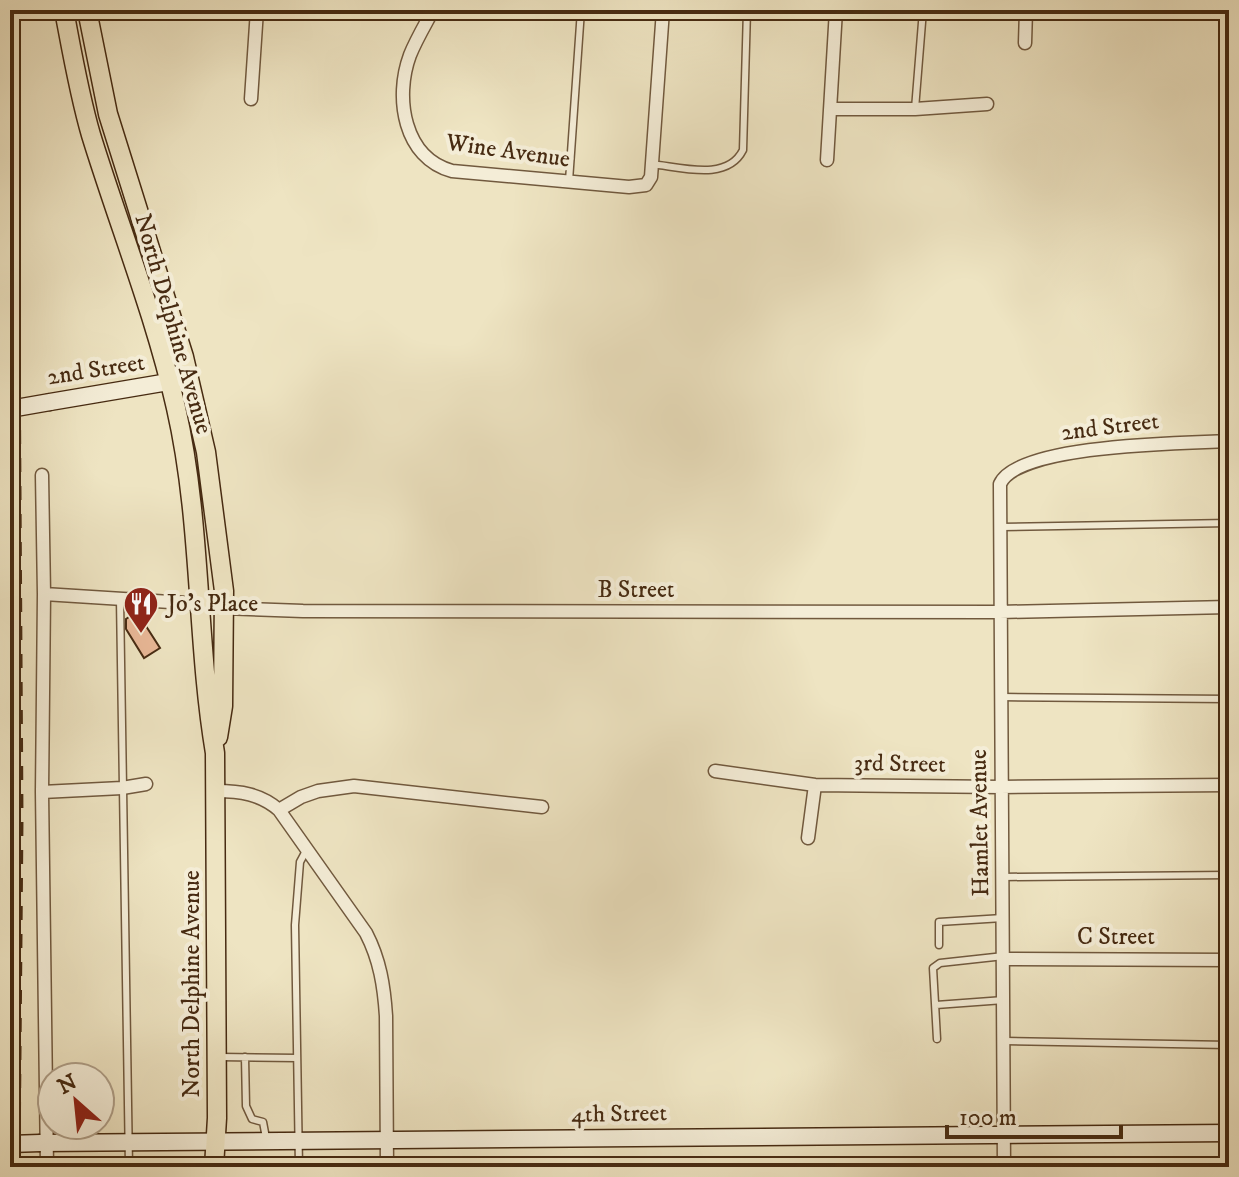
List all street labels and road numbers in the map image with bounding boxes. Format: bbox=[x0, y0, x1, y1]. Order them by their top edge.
street label: Wine Avenue bbox=[443, 127, 572, 175]
street label: North Delphine Avenue bbox=[127, 210, 219, 438]
street label: 2nd Street bbox=[45, 347, 147, 392]
street label: 2nd Street bbox=[1059, 406, 1161, 448]
street label: B Street bbox=[597, 575, 675, 605]
street label: 3rd Street bbox=[854, 748, 946, 780]
street label: Hamlet Avenue bbox=[964, 749, 996, 897]
street label: North Delphine Avenue bbox=[177, 870, 207, 1098]
street label: C Street bbox=[1077, 922, 1155, 952]
street label: 4th Street bbox=[571, 1098, 668, 1130]

